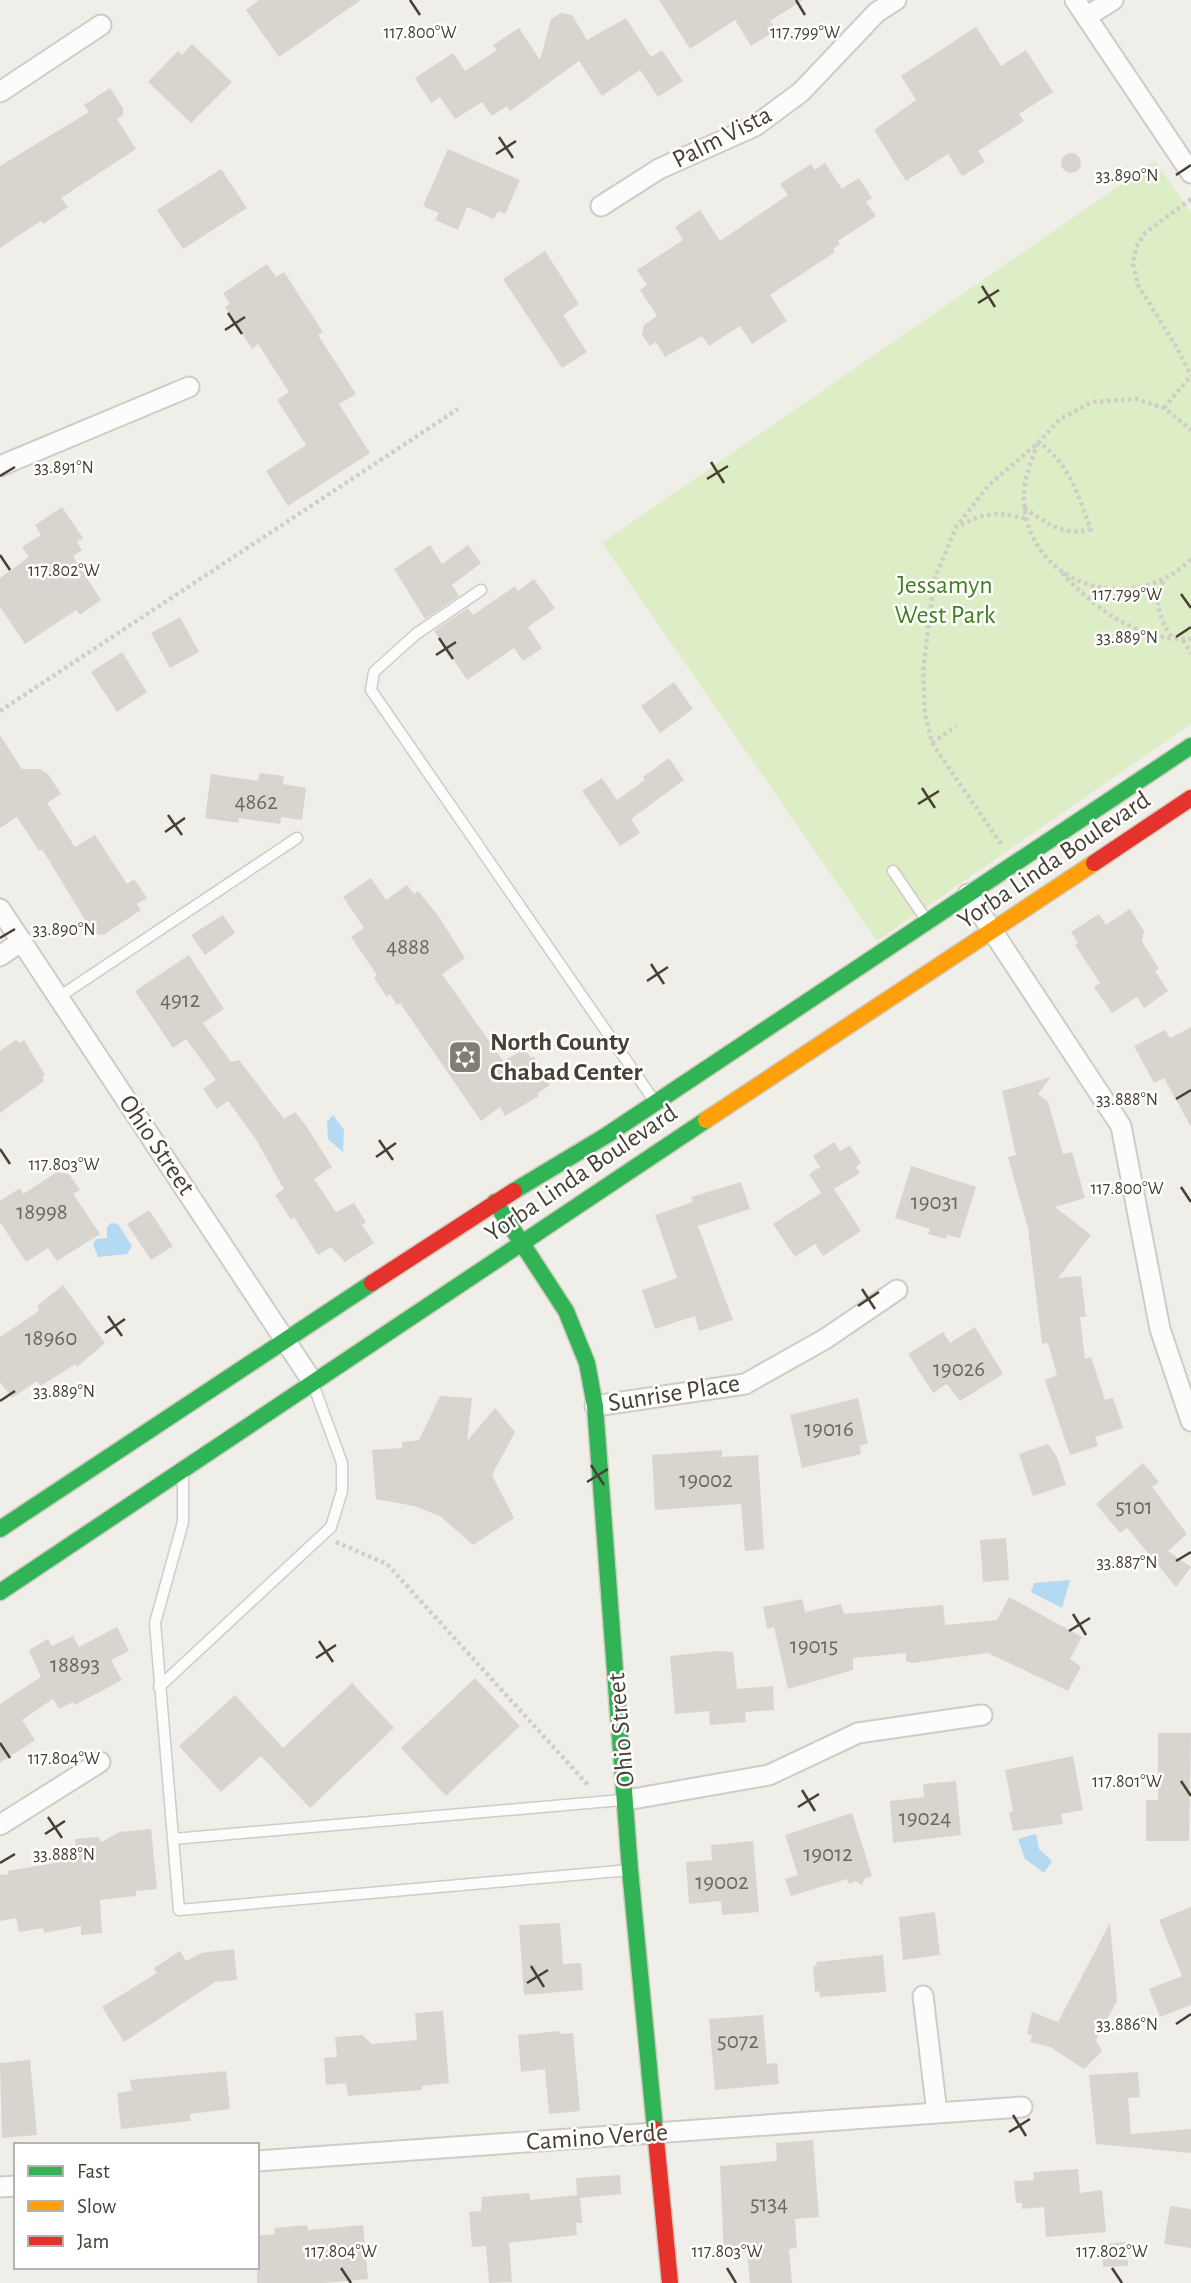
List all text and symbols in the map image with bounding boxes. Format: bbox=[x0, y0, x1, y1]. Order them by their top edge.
text: 117.800°W bbox=[383, 24, 457, 42]
text: 117.799°W bbox=[770, 24, 840, 42]
street label: Palm Vista bbox=[668, 101, 776, 173]
text: 33.890°N bbox=[1095, 167, 1159, 185]
text: 33.891°N bbox=[34, 459, 94, 477]
text: 117.802°W bbox=[28, 562, 100, 580]
park label: Jessamyn West Park bbox=[894, 572, 996, 628]
text: 117.799°W bbox=[1092, 586, 1162, 604]
text: 33.889°N bbox=[1096, 629, 1158, 647]
street label: Yorba Linda Boulevard bbox=[953, 786, 1155, 934]
house number: 4862 bbox=[234, 791, 278, 814]
text: 33.890°N bbox=[32, 921, 96, 939]
house number: 4888 bbox=[386, 936, 430, 959]
house number: 4912 bbox=[160, 989, 200, 1012]
place label: North County Chabad Center bbox=[490, 1029, 643, 1085]
synagogue icon: North County Chabad Center bbox=[446, 1038, 484, 1076]
street label: Ohio Street bbox=[114, 1090, 200, 1200]
text: 33.888°N bbox=[1096, 1091, 1158, 1109]
street label: Yorba Linda Boulevard bbox=[480, 1099, 682, 1247]
text: 117.803°W bbox=[28, 1156, 100, 1174]
text: 117.800°W bbox=[1090, 1180, 1164, 1198]
house number: 19031 bbox=[911, 1191, 959, 1214]
house number: 18998 bbox=[16, 1201, 68, 1224]
house number: 18960 bbox=[25, 1327, 77, 1350]
house number: 19026 bbox=[933, 1358, 985, 1381]
street label: Sunrise Place bbox=[606, 1370, 742, 1416]
text: 33.889°N bbox=[33, 1383, 95, 1401]
house number: 19016 bbox=[804, 1418, 854, 1441]
house number: 19002 bbox=[679, 1469, 733, 1492]
house number: 5101 bbox=[1115, 1496, 1153, 1519]
text: 33.887°N bbox=[1096, 1554, 1158, 1572]
house number: 19015 bbox=[790, 1635, 838, 1658]
house number: 18893 bbox=[50, 1654, 100, 1677]
street label: Ohio Street bbox=[603, 1672, 639, 1788]
text: 117.804°W bbox=[28, 1750, 100, 1768]
text: 117.801°W bbox=[1092, 1773, 1162, 1791]
house number: 19024 bbox=[899, 1807, 951, 1830]
house number: 19012 bbox=[803, 1843, 853, 1866]
text: 33.888°N bbox=[33, 1846, 95, 1864]
house number: 19002 bbox=[695, 1871, 749, 1894]
text: 33.886°N bbox=[1096, 2016, 1158, 2034]
house number: 5072 bbox=[717, 2030, 759, 2053]
street label: Camino Verde bbox=[525, 2119, 669, 2155]
legend bbox=[14, 2143, 259, 2269]
text: Fast bbox=[77, 2161, 110, 2182]
house number: 5134 bbox=[750, 2193, 788, 2216]
text: Slow bbox=[77, 2196, 116, 2217]
text: Jam bbox=[77, 2231, 109, 2252]
text: 117.804°W bbox=[305, 2243, 377, 2261]
text: 117.803°W bbox=[691, 2243, 763, 2261]
text: 117.802°W bbox=[1076, 2243, 1148, 2261]

